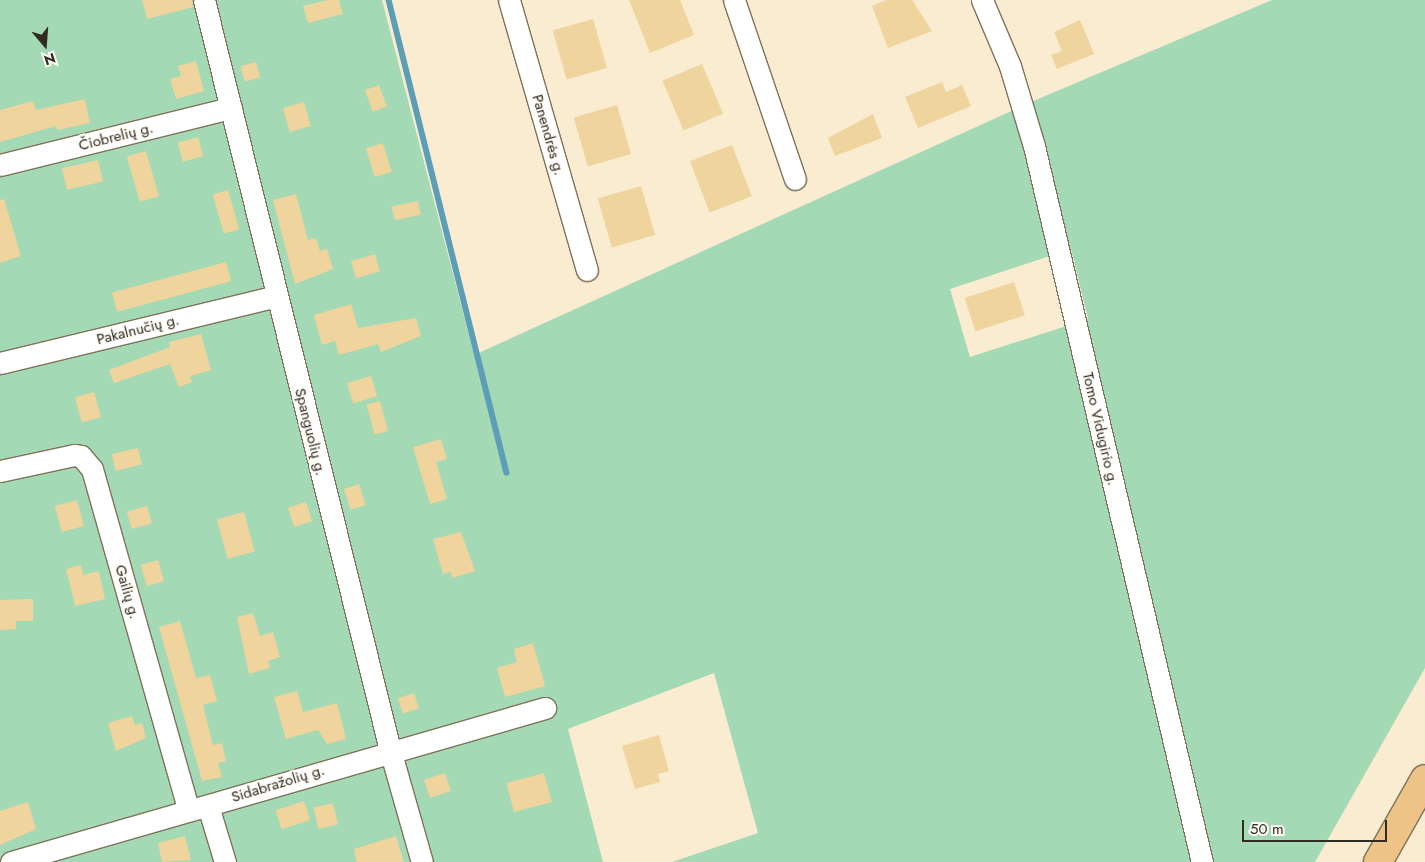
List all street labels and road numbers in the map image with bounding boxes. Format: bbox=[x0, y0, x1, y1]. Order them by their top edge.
street label: Panendrės g. bbox=[528, 93, 568, 177]
street label: Čiobrelių g. bbox=[77, 119, 155, 155]
street label: Pakalnučių g. bbox=[95, 311, 181, 349]
street label: Tomo Vidugirio g. bbox=[1078, 371, 1122, 487]
street label: Spanguolių g. bbox=[290, 387, 330, 477]
street label: Gailių g. bbox=[111, 563, 143, 621]
street label: Sidabražolių g. bbox=[229, 761, 327, 807]

